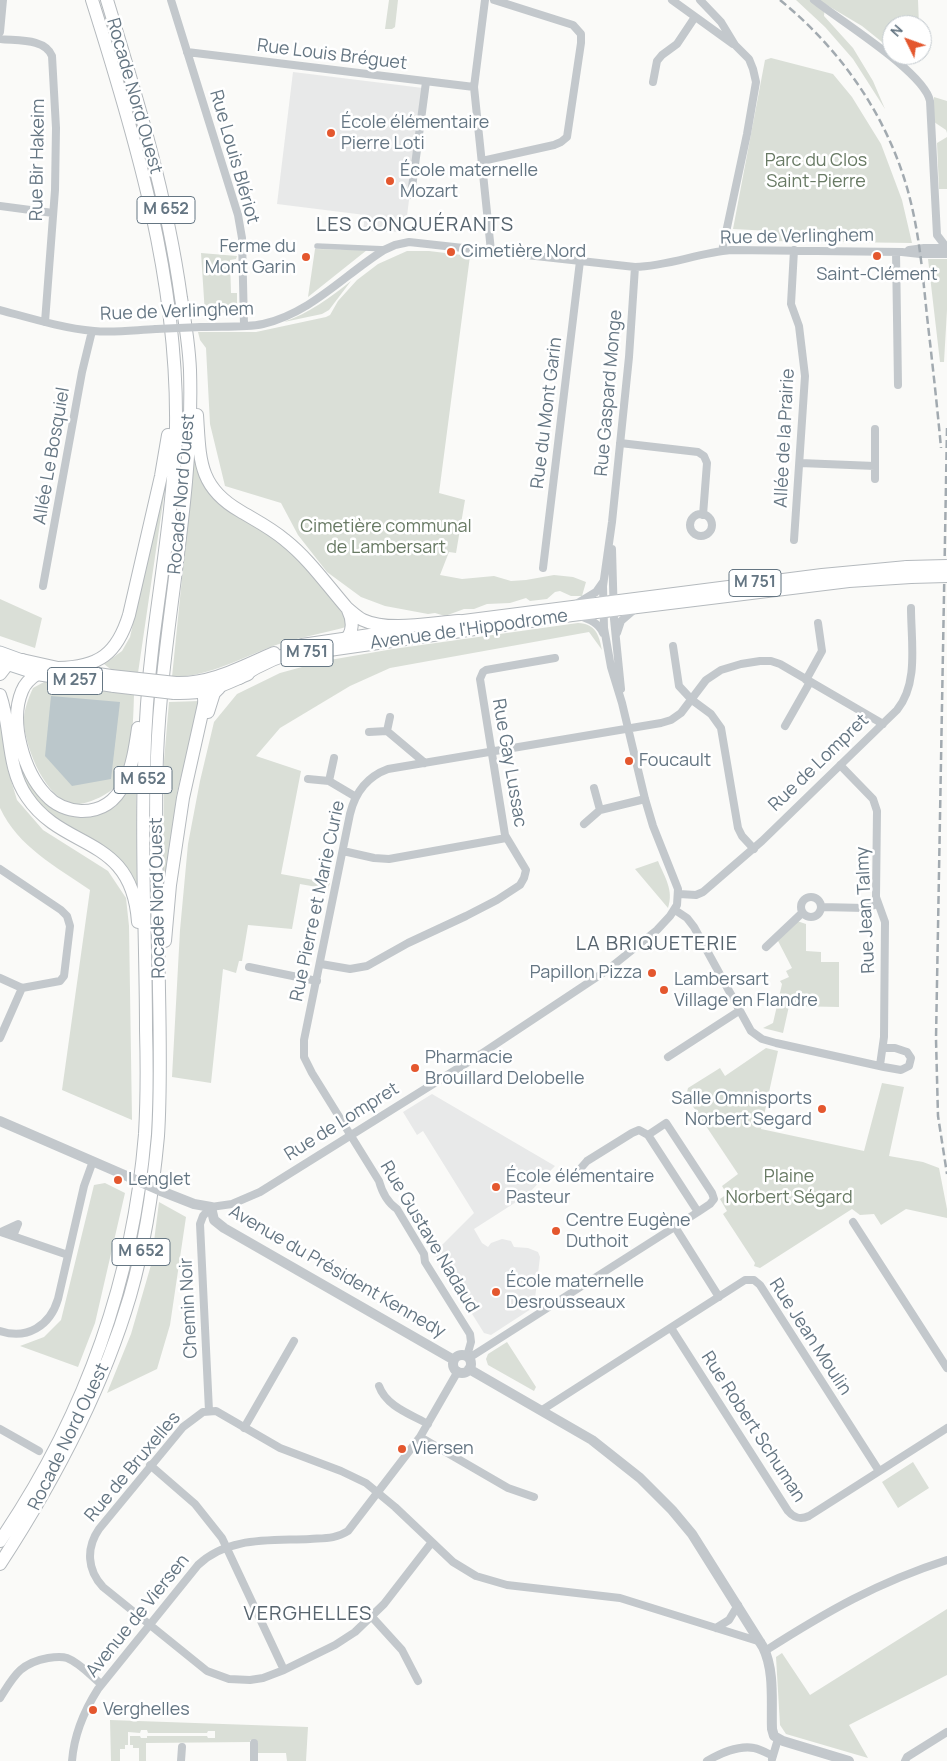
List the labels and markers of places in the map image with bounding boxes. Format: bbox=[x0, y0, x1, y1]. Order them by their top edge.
place label: École élémentaire Pierre Loti bbox=[341, 112, 489, 154]
marker: École élémentaire Pierre Loti bbox=[325, 127, 337, 139]
place label: École maternelle Mozart bbox=[400, 160, 538, 202]
marker: École maternelle Mozart bbox=[384, 175, 396, 187]
place label: Ferme du Mont Garin bbox=[205, 236, 296, 278]
place label: Cimetière Nord bbox=[461, 241, 586, 263]
marker: Cimetière Nord bbox=[445, 246, 457, 258]
marker: Saint-Clément bbox=[871, 250, 883, 262]
marker: Ferme du Mont Garin bbox=[300, 251, 312, 263]
place label: Saint-Clément bbox=[816, 264, 938, 286]
place label: Foucault bbox=[639, 750, 711, 772]
marker: Foucault bbox=[623, 755, 635, 767]
place label: Papillon Pizza bbox=[530, 962, 642, 984]
marker: Papillon Pizza bbox=[646, 967, 658, 979]
place label: Lambersart Village en Flandre bbox=[674, 969, 818, 1012]
marker: Lambersart Village en Flandre bbox=[658, 984, 670, 996]
place label: Pharmacie Brouillard Delobelle bbox=[425, 1047, 584, 1090]
marker: Pharmacie Brouillard Delobelle bbox=[409, 1062, 421, 1074]
place label: Salle Omnisports Norbert Segard bbox=[671, 1088, 812, 1130]
marker: Salle Omnisports Norbert Segard bbox=[816, 1103, 828, 1115]
place label: École élémentaire Pasteur bbox=[506, 1166, 654, 1208]
place label: Lenglet bbox=[128, 1169, 191, 1191]
marker: Lenglet bbox=[112, 1174, 124, 1186]
marker: École élémentaire Pasteur bbox=[490, 1181, 502, 1193]
place label: Centre Eugène Duthoit bbox=[566, 1210, 690, 1252]
marker: Centre Eugène Duthoit bbox=[550, 1225, 562, 1237]
place label: École maternelle Desrousseaux bbox=[506, 1271, 644, 1314]
marker: École maternelle Desrousseaux bbox=[490, 1286, 502, 1298]
place label: Viersen bbox=[412, 1438, 474, 1460]
marker: Viersen bbox=[396, 1443, 408, 1455]
place label: Verghelles bbox=[103, 1699, 190, 1721]
marker: Verghelles bbox=[87, 1704, 99, 1716]

